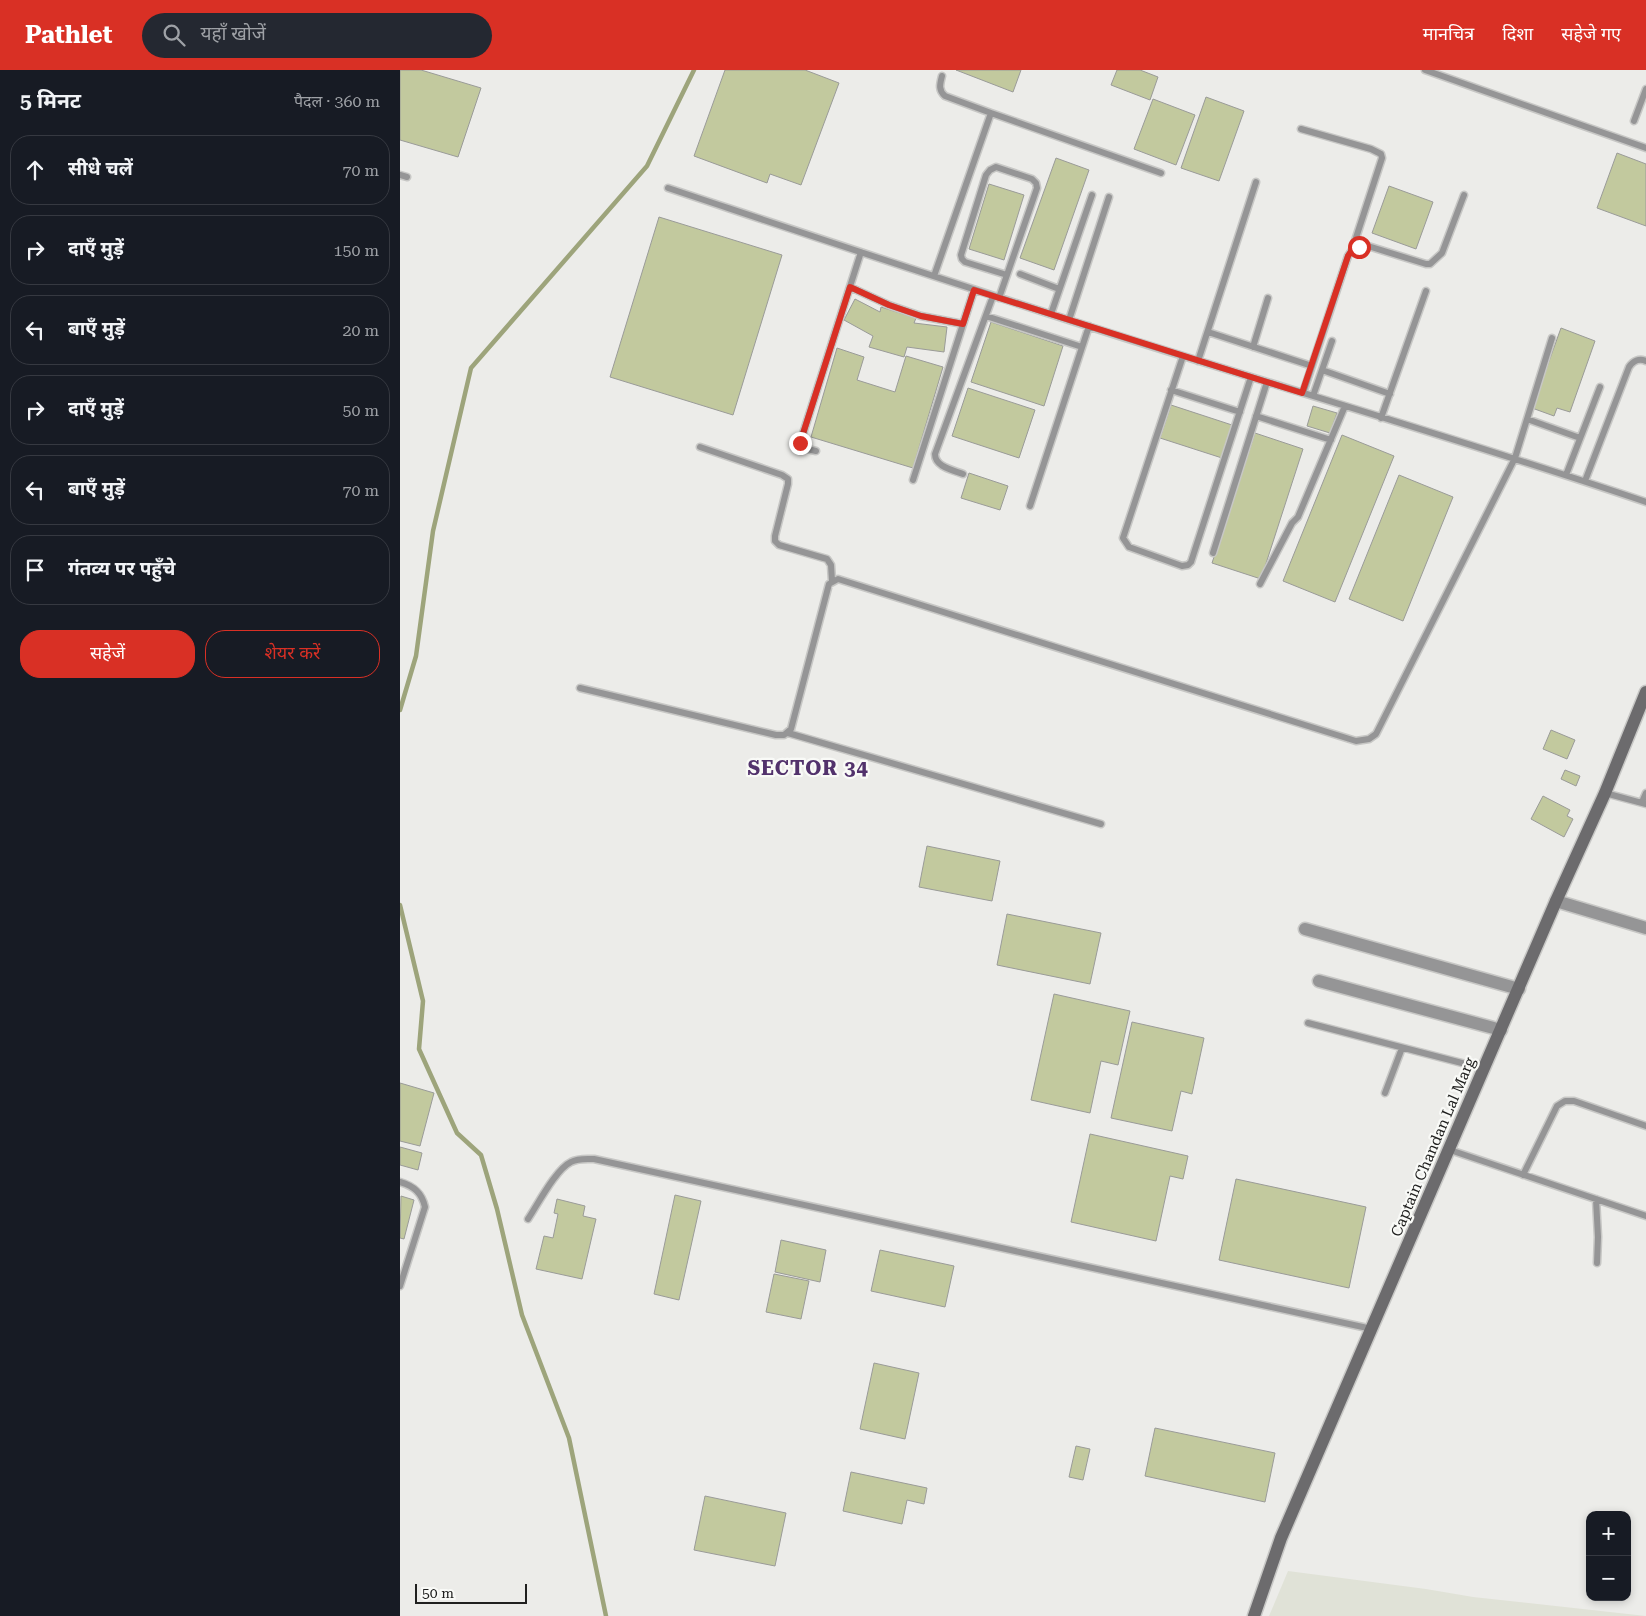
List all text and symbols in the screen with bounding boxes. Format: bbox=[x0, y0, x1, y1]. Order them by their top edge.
search box bbox=[142, 13, 492, 58]
text: Pathlet bbox=[25, 21, 112, 49]
icon: search bbox=[160, 21, 188, 49]
text: यहाँ खोजें bbox=[200, 22, 266, 45]
text: मानचित्र bbox=[1423, 23, 1474, 44]
text: दिशा bbox=[1502, 23, 1533, 44]
text: सहेजे गए bbox=[1561, 23, 1621, 44]
text: 5 मिनट bbox=[20, 89, 81, 113]
text: पैदल · 360 m bbox=[294, 92, 380, 111]
icon: ahead bbox=[21, 156, 49, 184]
text: सीधे चलें bbox=[68, 157, 133, 180]
text: 70 m bbox=[342, 161, 379, 180]
icon: right bbox=[21, 236, 49, 264]
route start bbox=[1348, 236, 1371, 259]
text: दाएँ मुड़ें bbox=[68, 237, 124, 260]
text: 150 m bbox=[333, 241, 379, 260]
icon: left bbox=[21, 316, 49, 344]
text: बाएँ मुड़ें bbox=[68, 317, 125, 340]
text: 20 m bbox=[342, 321, 379, 340]
icon: right bbox=[21, 396, 49, 424]
text: दाएँ मुड़ें bbox=[68, 397, 124, 420]
text: 50 m bbox=[342, 401, 379, 420]
route end bbox=[789, 432, 812, 455]
icon: left bbox=[21, 476, 49, 504]
text: बाएँ मुड़ें bbox=[68, 477, 125, 500]
text: 70 m bbox=[342, 481, 379, 500]
icon: arrive bbox=[21, 556, 49, 584]
text: गंतव्य पर पहुँचे bbox=[68, 557, 175, 580]
button: सहेजें bbox=[20, 630, 195, 678]
button: शेयर करें bbox=[205, 630, 380, 678]
district label: SECTOR 34 bbox=[747, 756, 869, 780]
street label: Captain Chandan Lal Marg bbox=[1387, 1054, 1479, 1239]
map controls bbox=[1586, 1511, 1631, 1601]
button: + bbox=[1586, 1511, 1631, 1556]
button: − bbox=[1586, 1556, 1631, 1601]
scale bar bbox=[415, 1581, 528, 1604]
text: 50 m bbox=[422, 1585, 454, 1601]

